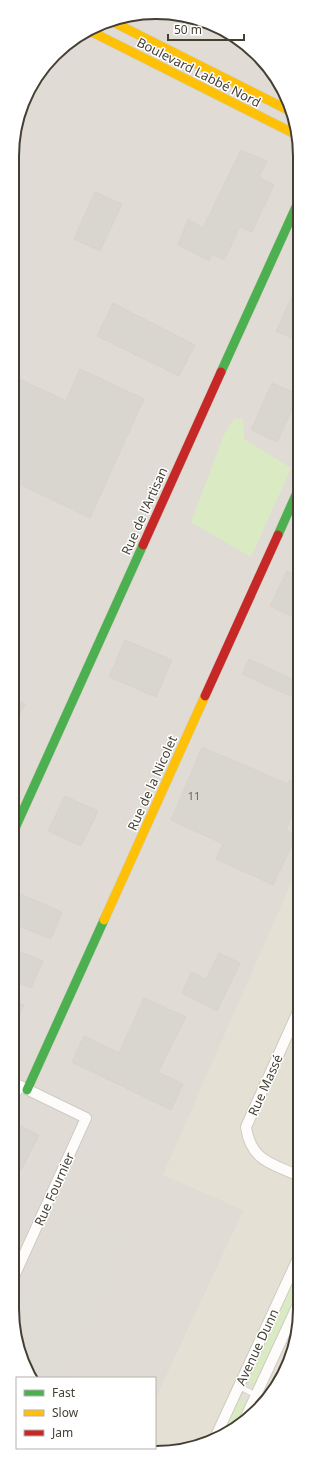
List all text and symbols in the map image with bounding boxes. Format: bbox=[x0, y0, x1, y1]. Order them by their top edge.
scale bar bbox=[168, 16, 244, 42]
text: 50 m bbox=[174, 21, 202, 38]
street label: Boulevard Labbé Nord bbox=[134, 33, 264, 111]
street label: Rue de l'Artisan bbox=[117, 464, 171, 558]
street label: Rue de la Nicolet bbox=[123, 732, 181, 833]
house number: 11 bbox=[188, 788, 200, 803]
street label: Rue Massé bbox=[243, 1051, 287, 1119]
street label: Rue Fournier bbox=[30, 1149, 79, 1229]
street label: Avenue Dunn bbox=[231, 1306, 283, 1388]
legend bbox=[16, 1377, 156, 1449]
text: Fast bbox=[52, 1384, 76, 1401]
text: Slow bbox=[52, 1404, 79, 1421]
text: Jam bbox=[51, 1424, 73, 1441]

